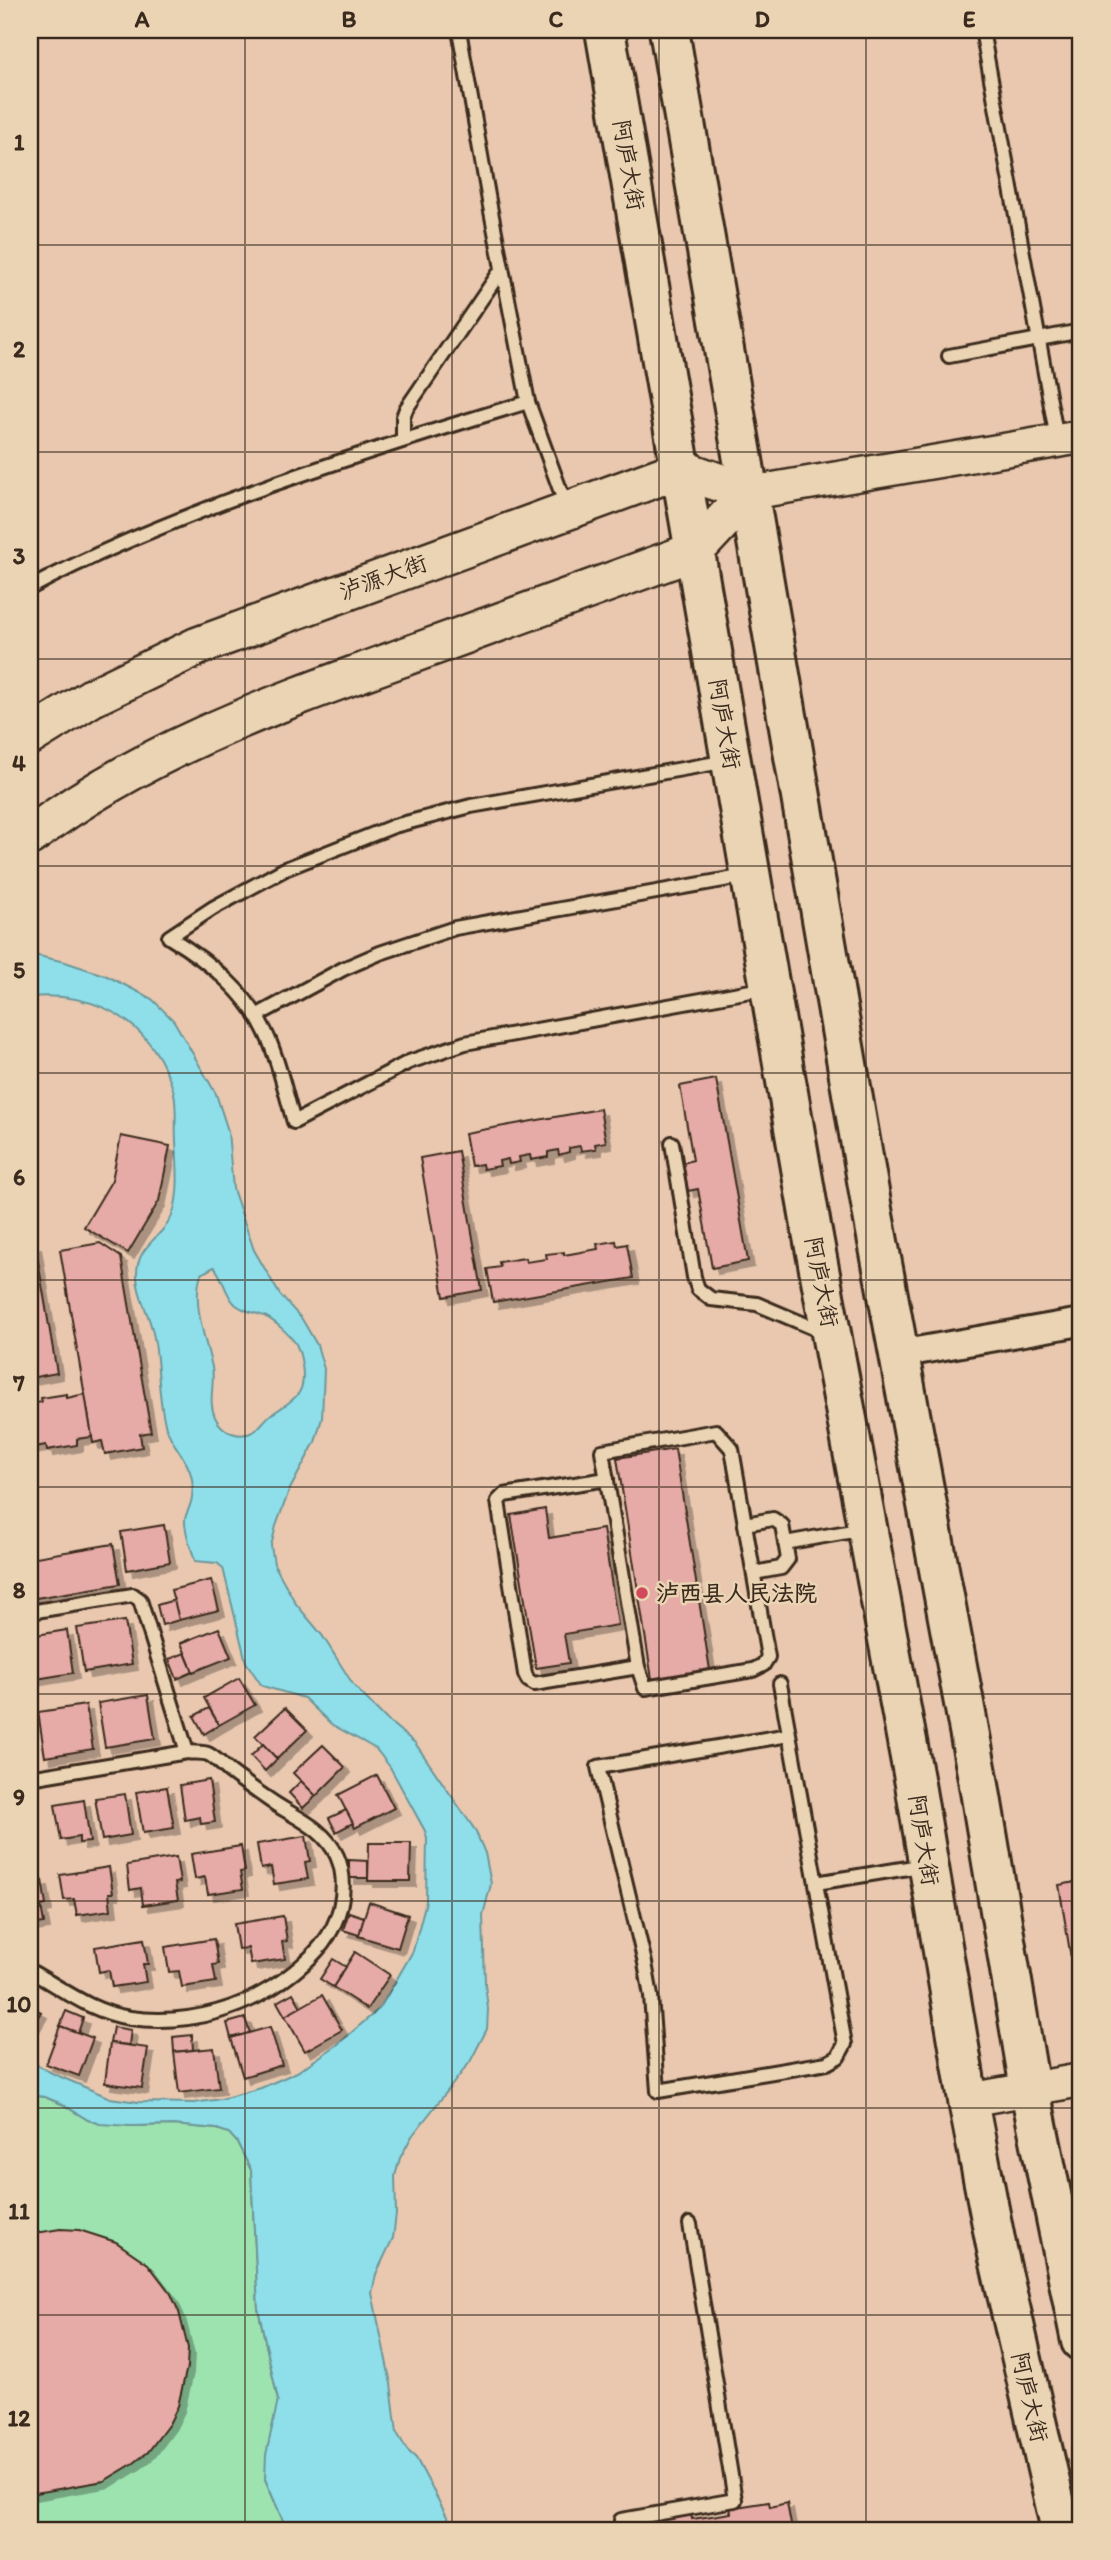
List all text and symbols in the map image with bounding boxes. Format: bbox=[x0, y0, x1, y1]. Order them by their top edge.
text: A bbox=[134, 5, 150, 33]
text: B bbox=[342, 5, 357, 33]
text: C bbox=[549, 5, 564, 33]
text: D bbox=[754, 5, 770, 33]
text: E bbox=[963, 5, 976, 33]
street label: 阿庐大街 bbox=[607, 117, 651, 213]
text: 1 bbox=[14, 128, 25, 156]
text: 2 bbox=[13, 335, 26, 363]
text: 3 bbox=[13, 542, 26, 570]
street label: 泸源大街 bbox=[335, 548, 431, 606]
street label: 阿庐大街 bbox=[703, 676, 747, 772]
text: 4 bbox=[12, 749, 26, 777]
text: 5 bbox=[13, 956, 25, 984]
text: 6 bbox=[13, 1163, 25, 1191]
street label: 阿庐大街 bbox=[799, 1234, 845, 1330]
text: 7 bbox=[12, 1369, 25, 1397]
text: 8 bbox=[13, 1576, 26, 1604]
place label: 泸西县人民法院 bbox=[656, 1579, 817, 1607]
marker: 泸西县人民法院 bbox=[634, 1585, 650, 1601]
text: 9 bbox=[13, 1783, 25, 1811]
street label: 阿庐大街 bbox=[903, 1792, 945, 1888]
text: 10 bbox=[7, 1990, 31, 2018]
text: 11 bbox=[8, 2197, 30, 2225]
street label: 阿庐大街 bbox=[1006, 2349, 1054, 2445]
text: 12 bbox=[8, 2404, 31, 2432]

